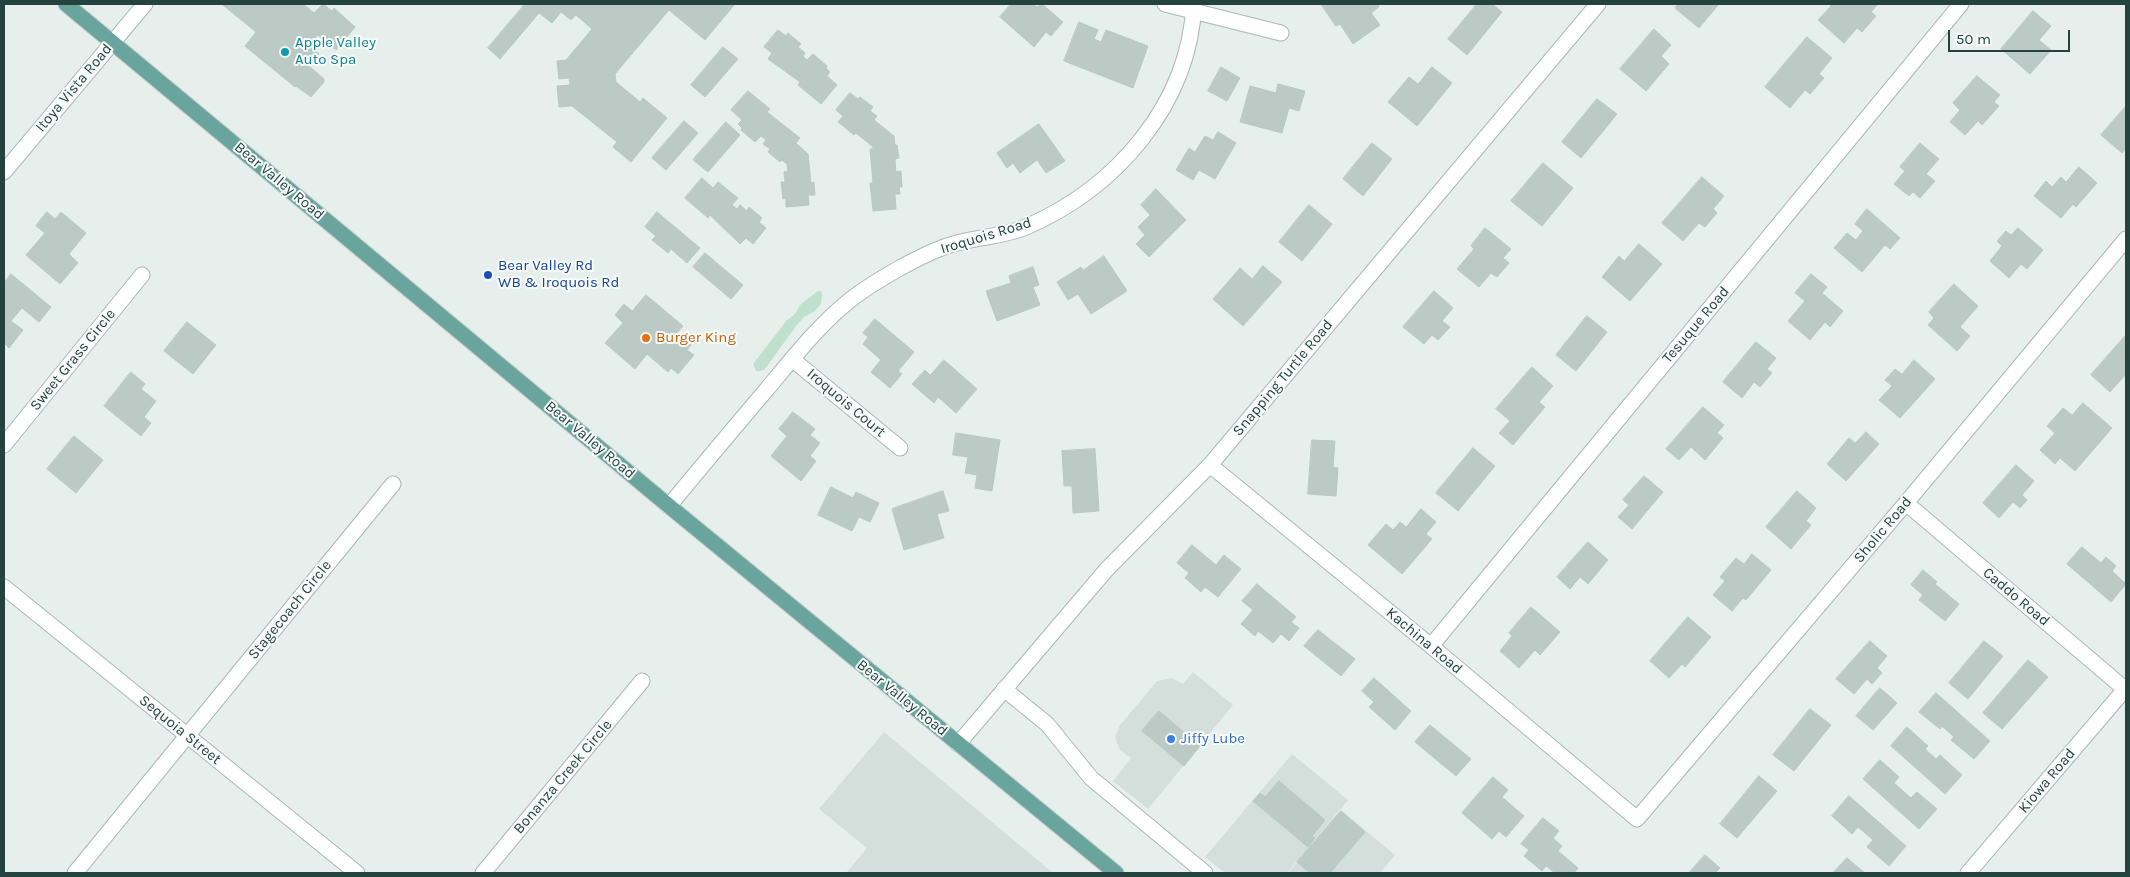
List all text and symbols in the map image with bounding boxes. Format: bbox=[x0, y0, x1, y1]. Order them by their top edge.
scale bar bbox=[1950, 20, 2072, 52]
text: 50 m bbox=[1956, 30, 1991, 48]
place label: Apple Valley Auto Spa bbox=[295, 34, 376, 69]
street label: Itoya Vista Road bbox=[32, 40, 116, 136]
marker: Apple Valley Auto Spa bbox=[279, 46, 291, 58]
street label: Bear Valley Road bbox=[230, 138, 328, 224]
street label: Iroquois Road bbox=[938, 214, 1034, 258]
place label: Bear Valley Rd WB & Iroquois Rd bbox=[498, 257, 619, 292]
marker: Bear Valley Rd WB & Iroquois Rd bbox=[482, 269, 494, 281]
street label: Tesuque Road bbox=[1659, 283, 1733, 367]
street label: Sweet Grass Circle bbox=[26, 305, 120, 415]
street label: Snapping Turtle Road bbox=[1229, 316, 1337, 440]
place label: Burger King bbox=[656, 329, 736, 347]
marker: Burger King bbox=[640, 332, 652, 344]
street label: Iroquois Court bbox=[803, 365, 889, 441]
street label: Bear Valley Road bbox=[541, 397, 639, 483]
street label: Sholic Road bbox=[1850, 493, 1916, 567]
street label: Stagecoach Circle bbox=[244, 557, 336, 663]
street label: Caddo Road bbox=[1979, 564, 2053, 630]
street label: Kachina Road bbox=[1382, 604, 1466, 678]
street label: Bear Valley Road bbox=[853, 656, 951, 740]
street label: Sequoia Street bbox=[135, 691, 225, 769]
street label: Bonanza Creek Circle bbox=[510, 716, 616, 838]
place label: Jiffy Lube bbox=[1181, 730, 1245, 748]
marker: Jiffy Lube bbox=[1165, 733, 1177, 745]
street label: Kiowa Road bbox=[2015, 745, 2079, 817]

